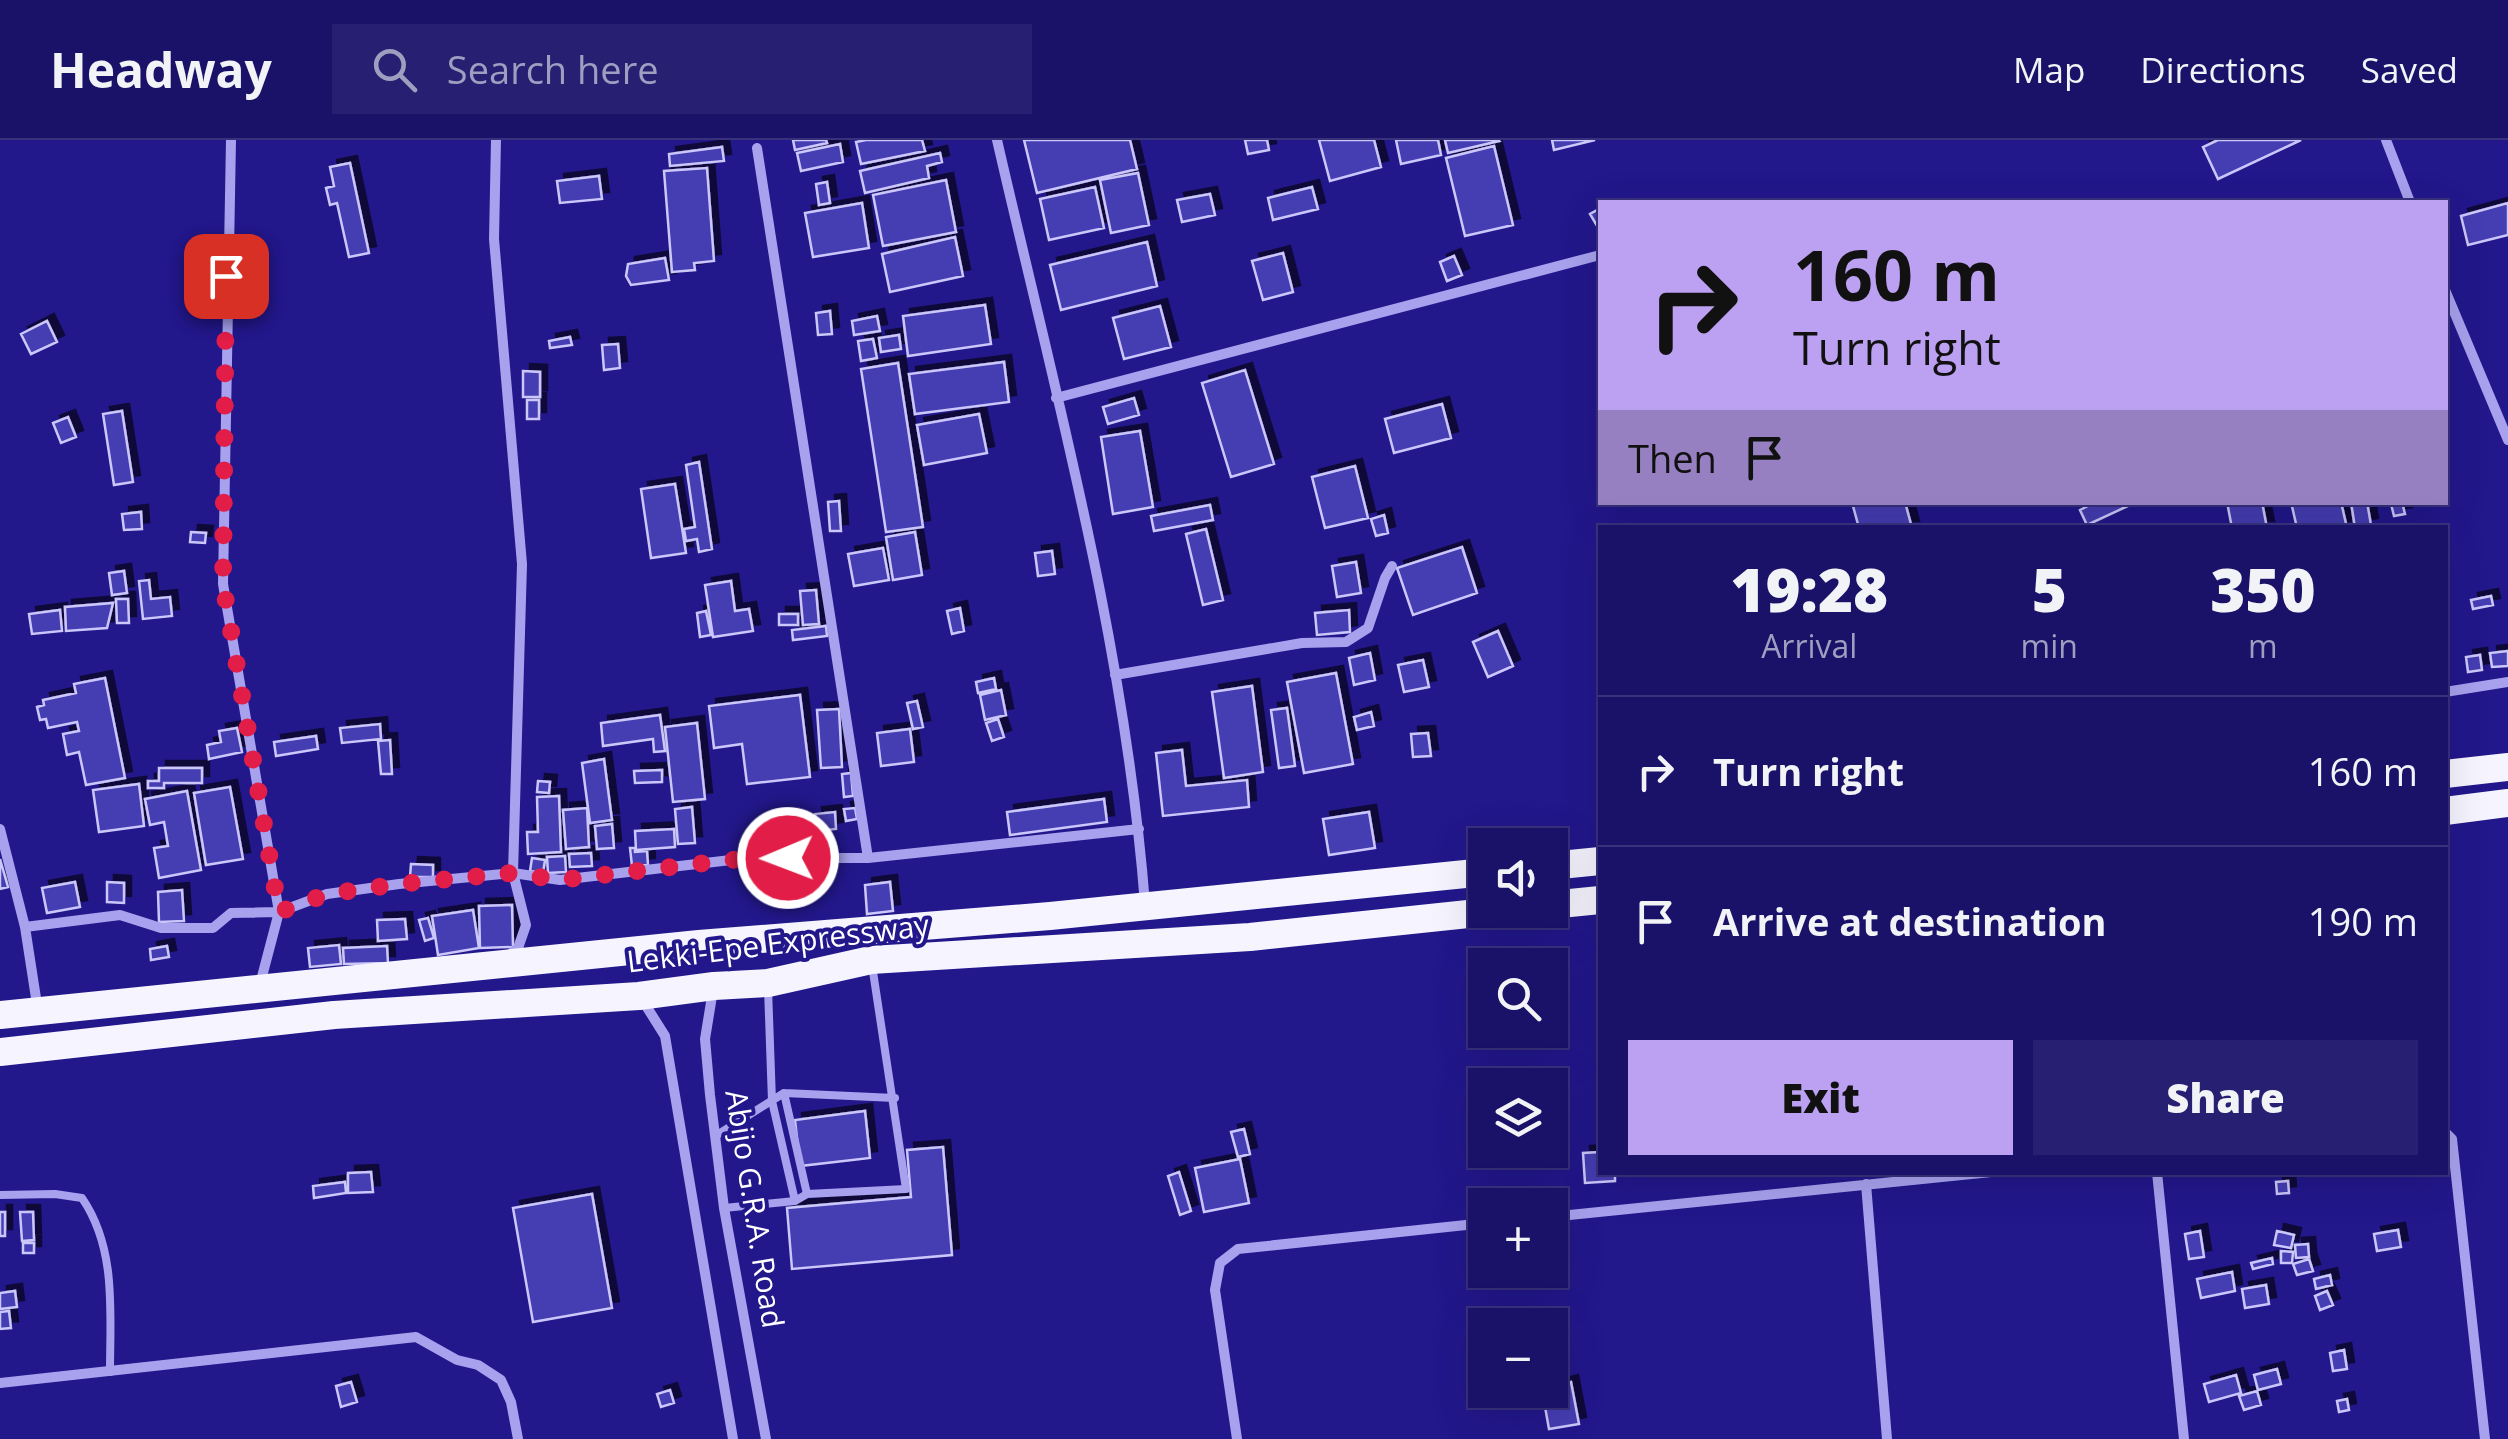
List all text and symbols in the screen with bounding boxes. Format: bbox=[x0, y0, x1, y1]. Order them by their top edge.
search box bbox=[332, 24, 1032, 114]
text: Headway bbox=[50, 37, 272, 102]
icon: search bbox=[367, 42, 422, 97]
text: Search here bbox=[447, 43, 659, 95]
text: Map bbox=[2013, 46, 2085, 93]
text: Directions bbox=[2140, 46, 2306, 93]
text: Saved bbox=[2361, 46, 2458, 93]
text: 160 m bbox=[1793, 226, 2000, 322]
pin bbox=[184, 234, 269, 319]
icon: right bbox=[1628, 240, 1758, 370]
icon: arrive bbox=[199, 249, 254, 304]
text: Turn right bbox=[1793, 317, 2001, 378]
icon: arrive bbox=[1737, 430, 1792, 485]
text: Then bbox=[1628, 432, 1717, 484]
text: 19:28 bbox=[1730, 548, 1888, 630]
text: 5 bbox=[2032, 548, 2067, 630]
text: 350 bbox=[2210, 548, 2316, 630]
text: Arrival bbox=[1761, 624, 1857, 667]
text: min bbox=[2021, 624, 2078, 667]
text: m bbox=[2248, 624, 2278, 667]
icon: right bbox=[1628, 744, 1683, 799]
text: Turn right bbox=[1713, 745, 1904, 797]
text: 160 m bbox=[2308, 745, 2418, 797]
position arrow bbox=[736, 806, 840, 910]
map controls bbox=[1468, 828, 1568, 1408]
button: sound bbox=[1468, 828, 1568, 928]
icon: arrive bbox=[1628, 894, 1683, 949]
text: Arrive at destination bbox=[1713, 895, 2107, 947]
text: 190 m bbox=[2308, 895, 2418, 947]
street label: Lekki-Epe Expressway bbox=[624, 904, 932, 981]
button: search bbox=[1468, 948, 1568, 1048]
button: Exit bbox=[1628, 1040, 2013, 1155]
button: Share bbox=[2033, 1040, 2418, 1155]
button: layers bbox=[1468, 1068, 1568, 1168]
street label: Abijo G.R.A. Road bbox=[716, 1087, 795, 1331]
button: + bbox=[1468, 1188, 1568, 1288]
button: − bbox=[1468, 1308, 1568, 1408]

